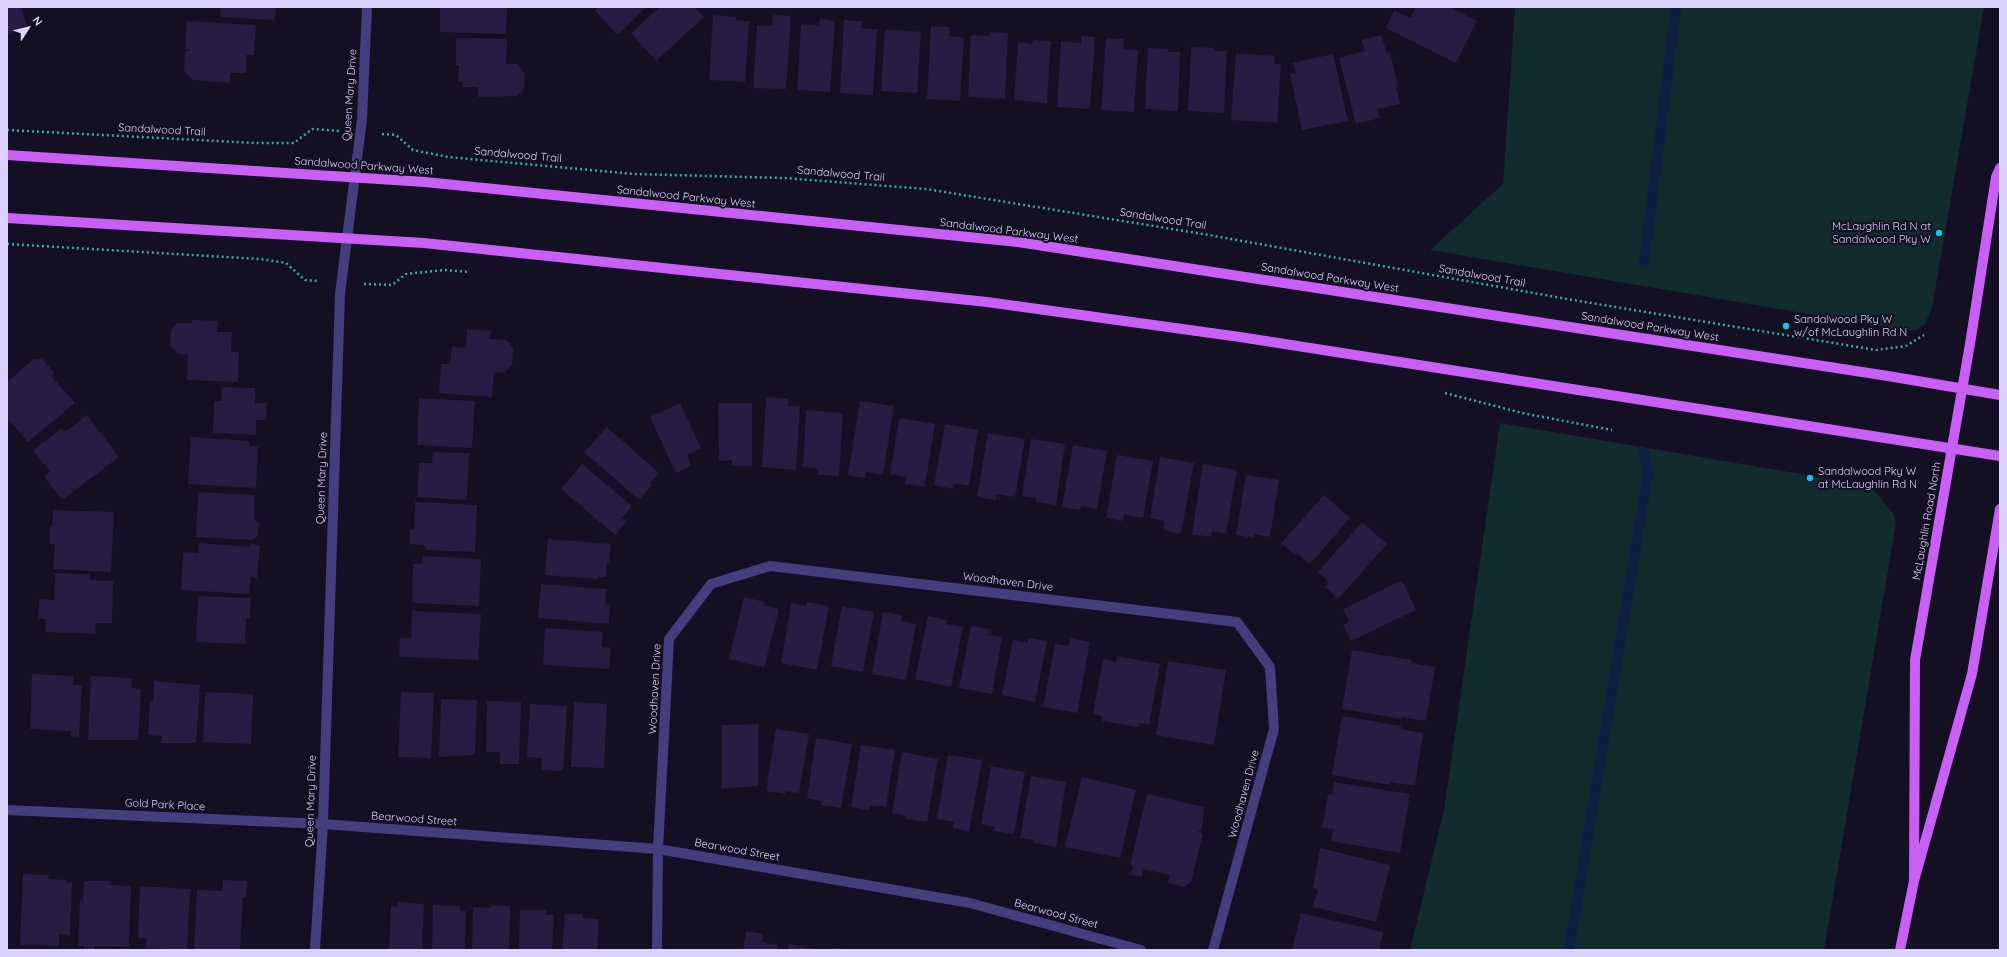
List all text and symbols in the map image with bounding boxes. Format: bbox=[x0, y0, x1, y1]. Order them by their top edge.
north arrow bbox=[8, 8, 48, 48]
text: N bbox=[30, 14, 46, 28]
street label: Queen Mary Drive bbox=[340, 49, 360, 141]
street label: Sandalwood Trail bbox=[118, 121, 206, 139]
street label: Sandalwood Trail bbox=[474, 145, 562, 165]
street label: Sandalwood Parkway West bbox=[294, 155, 434, 177]
street label: Sandalwood Trail bbox=[797, 164, 885, 184]
street label: Sandalwood Parkway West bbox=[616, 183, 756, 211]
street label: Sandalwood Trail bbox=[1119, 206, 1207, 232]
street label: Sandalwood Parkway West bbox=[939, 216, 1079, 246]
place label: McLaughlin Rd N at Sandalwood Pky W bbox=[1832, 220, 1931, 246]
marker: McLaughlin Rd N at Sandalwood Pky W bbox=[1934, 228, 1944, 238]
street label: Sandalwood Parkway West bbox=[1260, 261, 1400, 295]
street label: Sandalwood Trail bbox=[1438, 262, 1526, 290]
street label: Sandalwood Parkway West bbox=[1580, 310, 1720, 344]
place label: Sandalwood Pky W w/of McLaughlin Rd N bbox=[1794, 313, 1907, 339]
marker: Sandalwood Pky W w/of McLaughlin Rd N bbox=[1781, 321, 1791, 331]
street label: Queen Mary Drive bbox=[314, 432, 330, 524]
street label: McLaughlin Road North bbox=[1910, 461, 1944, 581]
place label: Sandalwood Pky W at McLaughlin Rd N bbox=[1818, 465, 1917, 491]
marker: Sandalwood Pky W at McLaughlin Rd N bbox=[1805, 473, 1815, 483]
street label: Woodhaven Drive bbox=[962, 570, 1054, 594]
street label: Woodhaven Drive bbox=[646, 643, 664, 735]
street label: Woodhaven Drive bbox=[1226, 748, 1262, 840]
street label: Queen Mary Drive bbox=[303, 755, 319, 847]
street label: Gold Park Place bbox=[125, 796, 205, 814]
street label: Bearwood Street bbox=[371, 809, 457, 829]
street label: Bearwood Street bbox=[693, 836, 781, 864]
street label: Bearwood Street bbox=[1013, 896, 1099, 932]

